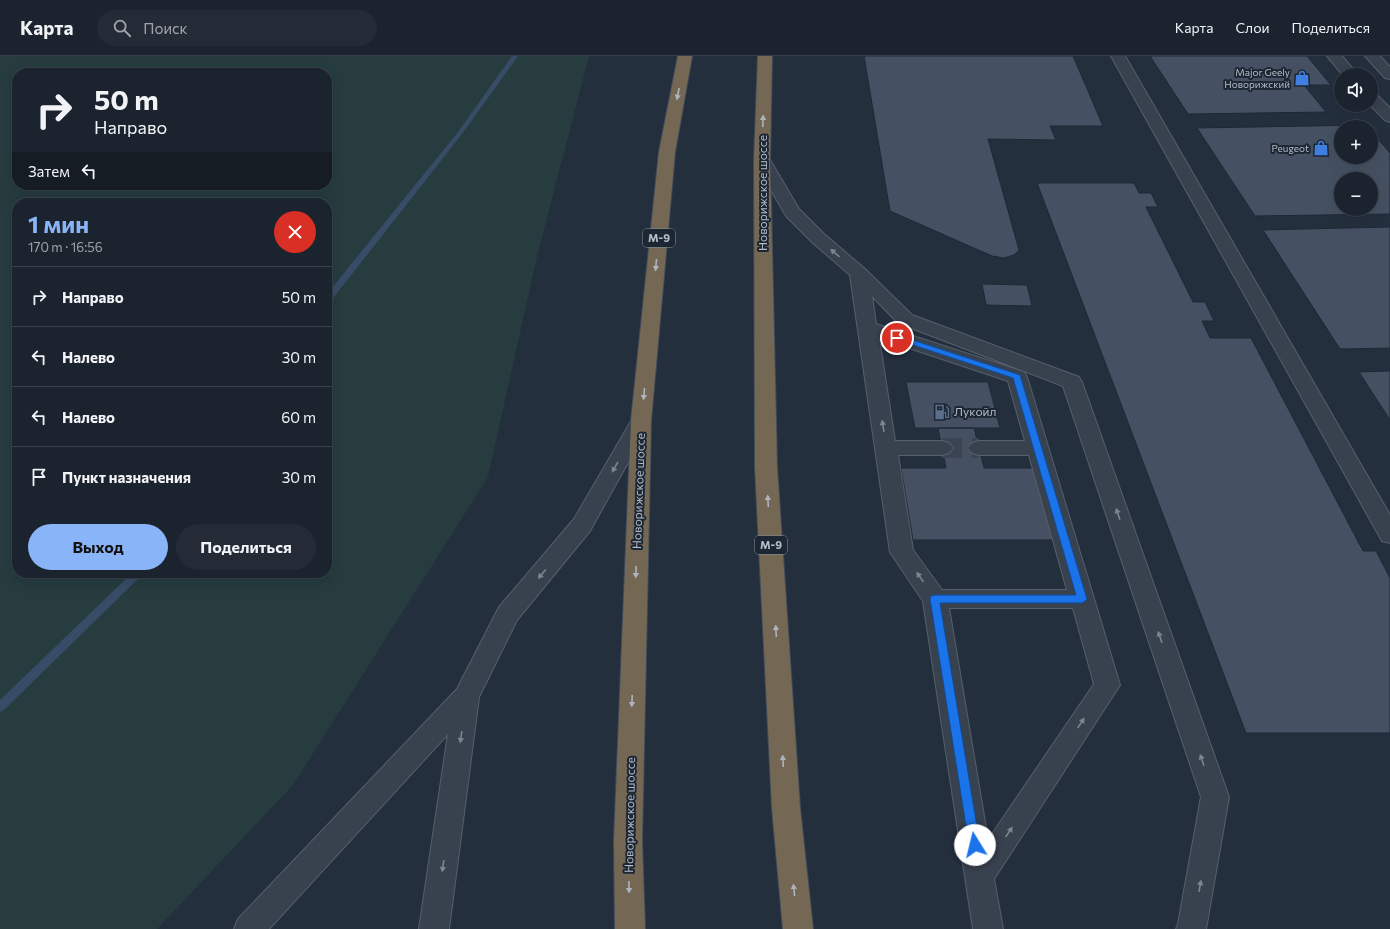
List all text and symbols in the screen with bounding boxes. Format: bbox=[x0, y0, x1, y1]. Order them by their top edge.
search box bbox=[97, 10, 377, 46]
text: Карта bbox=[20, 16, 73, 39]
icon: search bbox=[111, 17, 133, 39]
text: Поиск bbox=[143, 19, 188, 37]
text: Карта bbox=[1175, 19, 1213, 36]
text: Слои bbox=[1235, 19, 1270, 36]
text: Поделиться bbox=[1292, 19, 1370, 36]
place label: Major Geely Новорижский bbox=[1224, 66, 1290, 90]
map controls bbox=[1334, 68, 1378, 216]
button: sound bbox=[1334, 68, 1378, 112]
shop icon: Major Geely Новорижский bbox=[1293, 69, 1311, 87]
text: 50 m bbox=[94, 82, 159, 116]
icon: right bbox=[28, 84, 80, 136]
one-way arrow bbox=[674, 88, 680, 100]
one-way arrow bbox=[760, 115, 767, 127]
text: Направо bbox=[94, 116, 167, 138]
button: + bbox=[1334, 120, 1378, 164]
street label: Новорижское шоссе bbox=[755, 135, 769, 251]
shop icon: Peugeot bbox=[1312, 139, 1330, 157]
place label: Peugeot bbox=[1271, 142, 1309, 154]
icon: left bbox=[78, 160, 100, 182]
text: Затем bbox=[28, 162, 70, 180]
button: − bbox=[1334, 172, 1378, 216]
text: 1 мин bbox=[28, 209, 89, 238]
button: close bbox=[274, 211, 316, 253]
road number: М-9 bbox=[643, 229, 675, 247]
text: 170 m · 16:56 bbox=[28, 239, 103, 255]
one-way arrow bbox=[830, 248, 841, 257]
one-way arrow bbox=[653, 259, 659, 271]
icon: right bbox=[28, 286, 50, 308]
text: Направо bbox=[62, 288, 124, 306]
text: 50 m bbox=[282, 288, 316, 306]
pin bbox=[880, 321, 914, 355]
icon: arrive bbox=[886, 327, 908, 349]
icon: left bbox=[28, 346, 50, 368]
text: Налево bbox=[62, 348, 115, 366]
text: 30 m bbox=[282, 348, 316, 366]
one-way arrow bbox=[640, 388, 647, 400]
fuel station icon: Лукойл bbox=[933, 403, 951, 421]
place label: Лукойл bbox=[954, 404, 996, 418]
icon: left bbox=[28, 406, 50, 428]
text: Налево bbox=[62, 408, 115, 426]
text: 60 m bbox=[281, 408, 316, 426]
one-way arrow bbox=[880, 420, 886, 432]
street label: Новорижское шоссе bbox=[629, 433, 647, 549]
one-way arrow bbox=[611, 461, 618, 473]
icon: arrive bbox=[28, 466, 50, 488]
text: Пункт назначения bbox=[62, 468, 191, 486]
text: 30 m bbox=[282, 468, 316, 486]
one-way arrow bbox=[765, 495, 772, 507]
one-way arrow bbox=[1114, 508, 1120, 520]
button: Выход bbox=[28, 524, 168, 570]
button: Поделиться bbox=[176, 524, 316, 570]
road number: М-9 bbox=[755, 536, 787, 554]
one-way arrow bbox=[633, 566, 640, 578]
one-way arrow bbox=[537, 568, 546, 579]
one-way arrow bbox=[916, 572, 924, 582]
one-way arrow bbox=[772, 625, 779, 637]
one-way arrow bbox=[1157, 631, 1163, 643]
one-way arrow bbox=[629, 695, 636, 708]
one-way arrow bbox=[1077, 718, 1085, 729]
one-way arrow bbox=[458, 731, 464, 743]
one-way arrow bbox=[1199, 754, 1205, 766]
one-way arrow bbox=[780, 755, 787, 767]
street label: Новорижское шоссе bbox=[621, 757, 637, 873]
position arrow bbox=[954, 824, 996, 866]
one-way arrow bbox=[1005, 826, 1013, 837]
one-way arrow bbox=[440, 860, 446, 872]
one-way arrow bbox=[1197, 880, 1203, 893]
one-way arrow bbox=[626, 881, 632, 894]
one-way arrow bbox=[791, 884, 798, 896]

